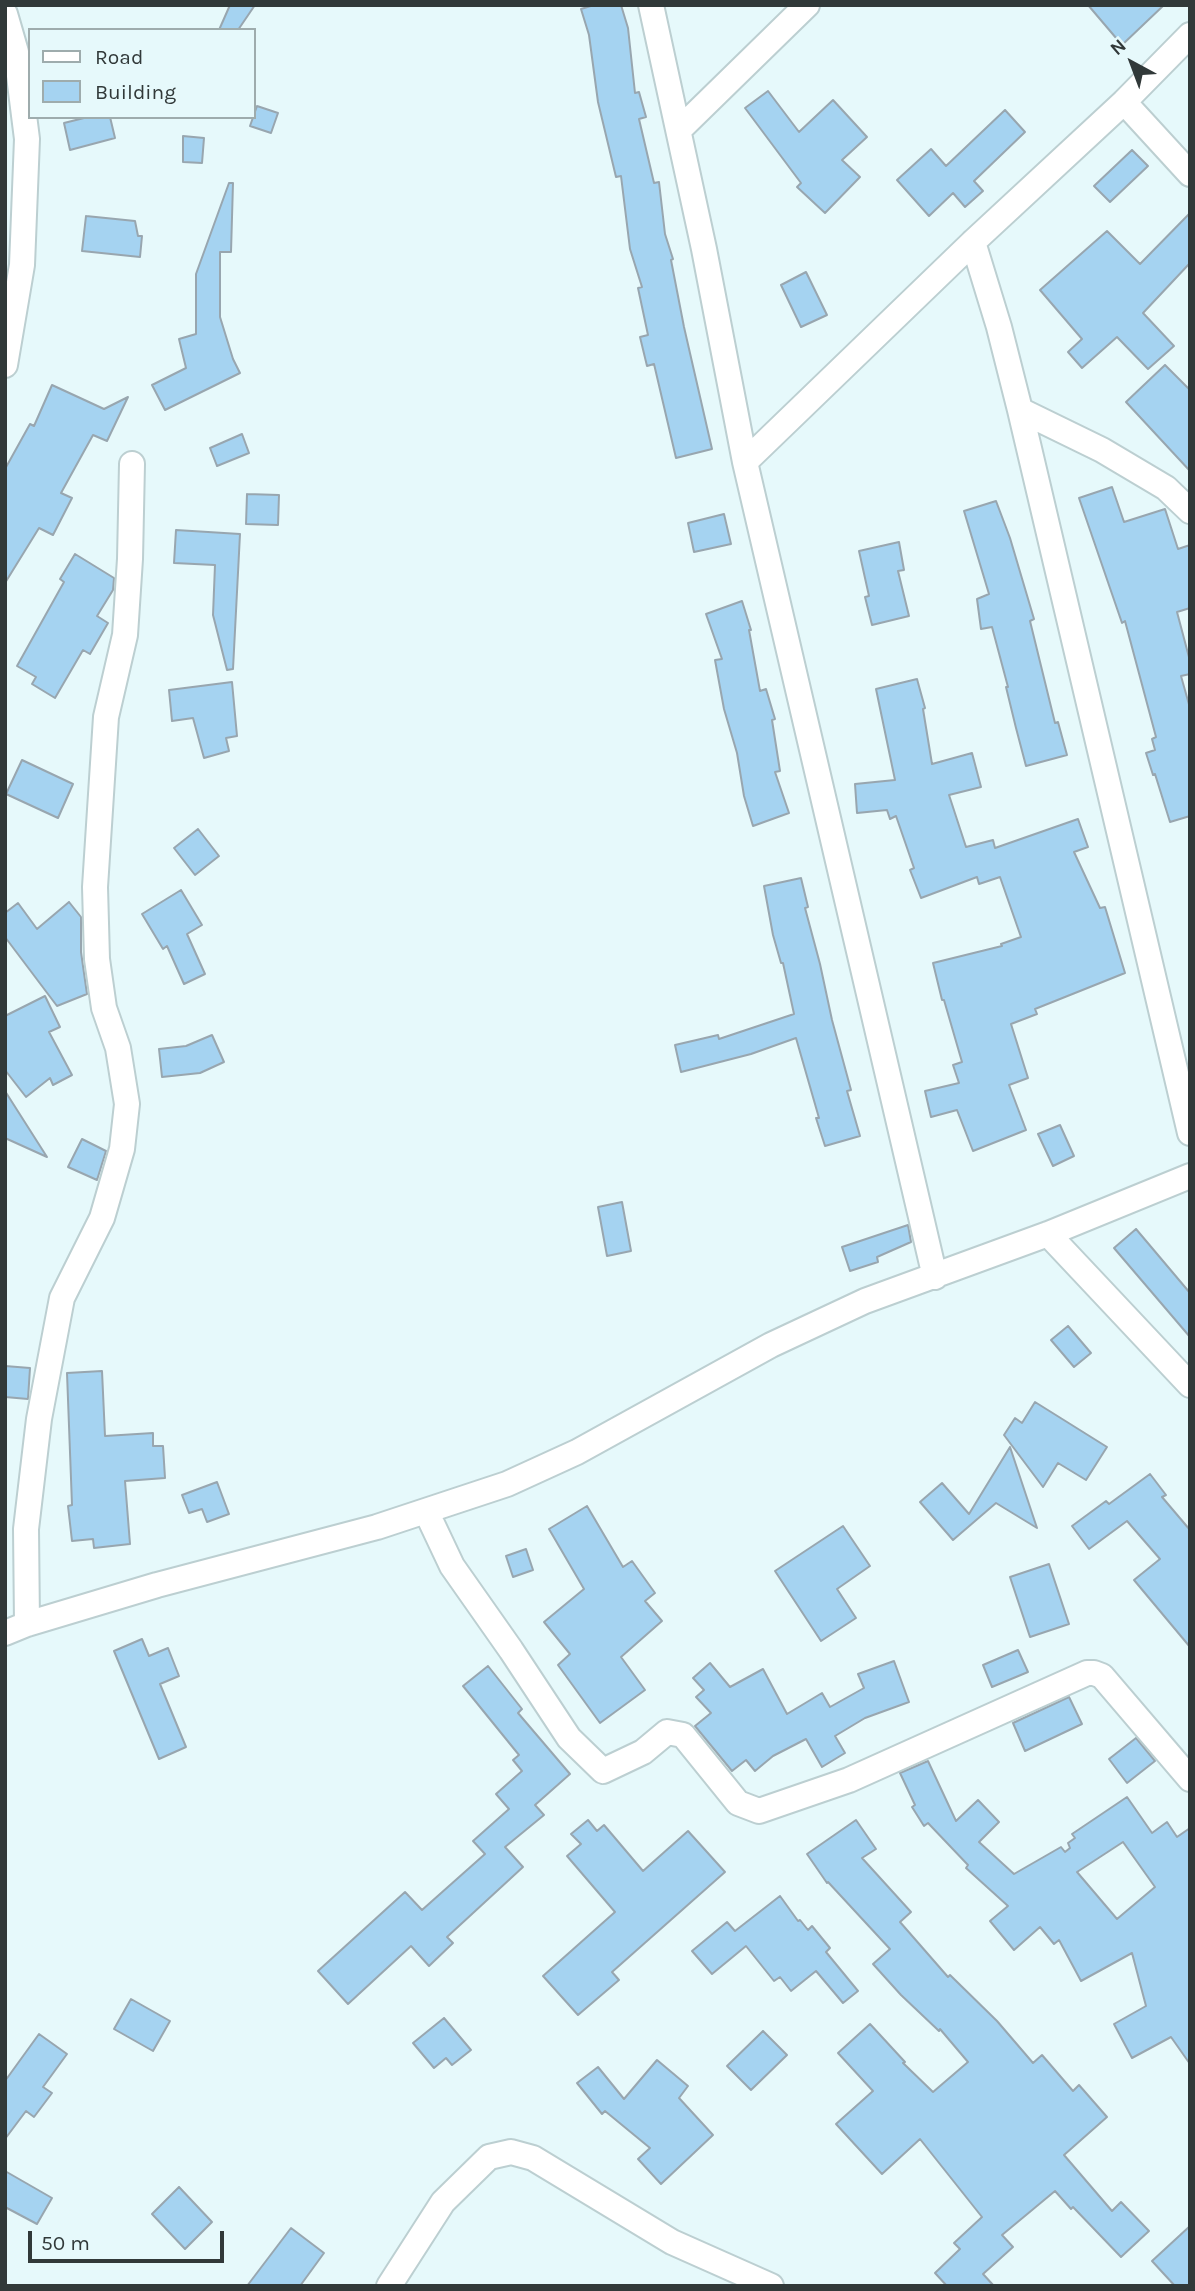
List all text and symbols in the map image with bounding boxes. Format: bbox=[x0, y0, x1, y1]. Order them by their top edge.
legend bbox=[28, 28, 256, 119]
north arrow bbox=[1097, 28, 1167, 98]
text: N bbox=[1106, 34, 1131, 60]
text: Road bbox=[95, 45, 143, 69]
text: Building bbox=[95, 80, 176, 104]
scale bar bbox=[32, 2218, 228, 2262]
text: 50 m bbox=[41, 2231, 90, 2255]

